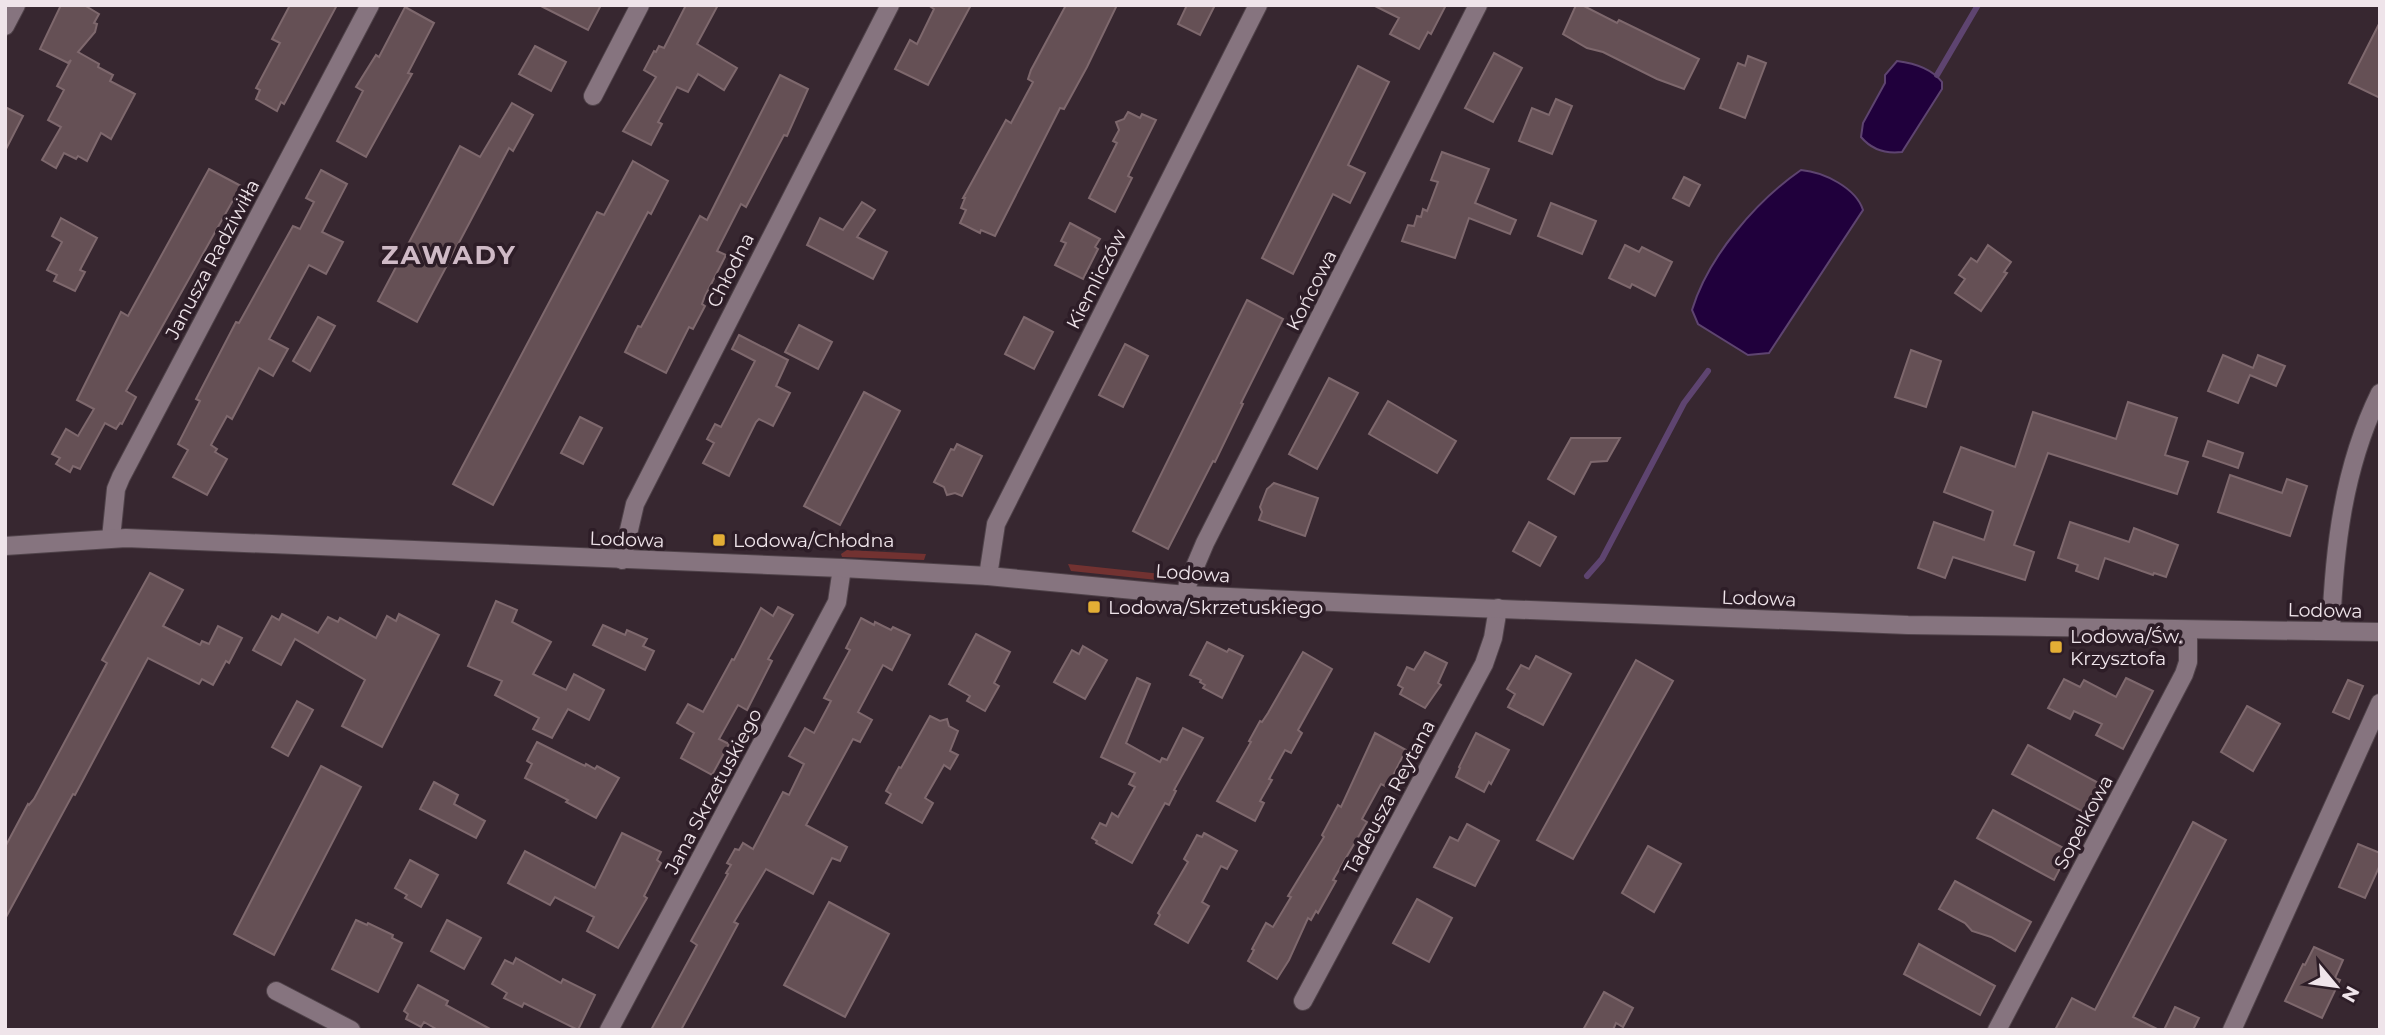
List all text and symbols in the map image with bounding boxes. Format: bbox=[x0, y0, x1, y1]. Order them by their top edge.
street label: Janusza Radziwiłła bbox=[160, 175, 264, 344]
street label: Kiemliczów bbox=[1061, 225, 1132, 333]
street label: Chłodna bbox=[702, 229, 759, 311]
district label: ZAWADY bbox=[381, 239, 517, 271]
street label: Końcowa bbox=[1281, 246, 1342, 334]
street label: Lodowa bbox=[589, 527, 665, 552]
place label: Lodowa/Chłodna bbox=[733, 529, 894, 552]
marker: Lodowa/Chłodna bbox=[711, 532, 727, 548]
street label: Lodowa bbox=[1155, 559, 1231, 588]
street label: Lodowa bbox=[1721, 586, 1797, 611]
place label: Lodowa/Skrzetuskiego bbox=[1108, 596, 1323, 619]
street label: Lodowa bbox=[2287, 598, 2363, 623]
marker: Lodowa/Skrzetuskiego bbox=[1086, 599, 1102, 615]
place label: Lodowa/Św. Krzysztofa bbox=[2070, 625, 2183, 670]
marker: Lodowa/Św. Krzysztofa bbox=[2048, 639, 2064, 655]
street label: Jana Skrzetuskiego bbox=[660, 705, 767, 879]
street label: Tadeusza Reytana bbox=[1339, 716, 1440, 879]
street label: Sopelkowa bbox=[2049, 771, 2118, 873]
north arrow bbox=[2301, 951, 2371, 1021]
text: N bbox=[2337, 982, 2364, 1006]

